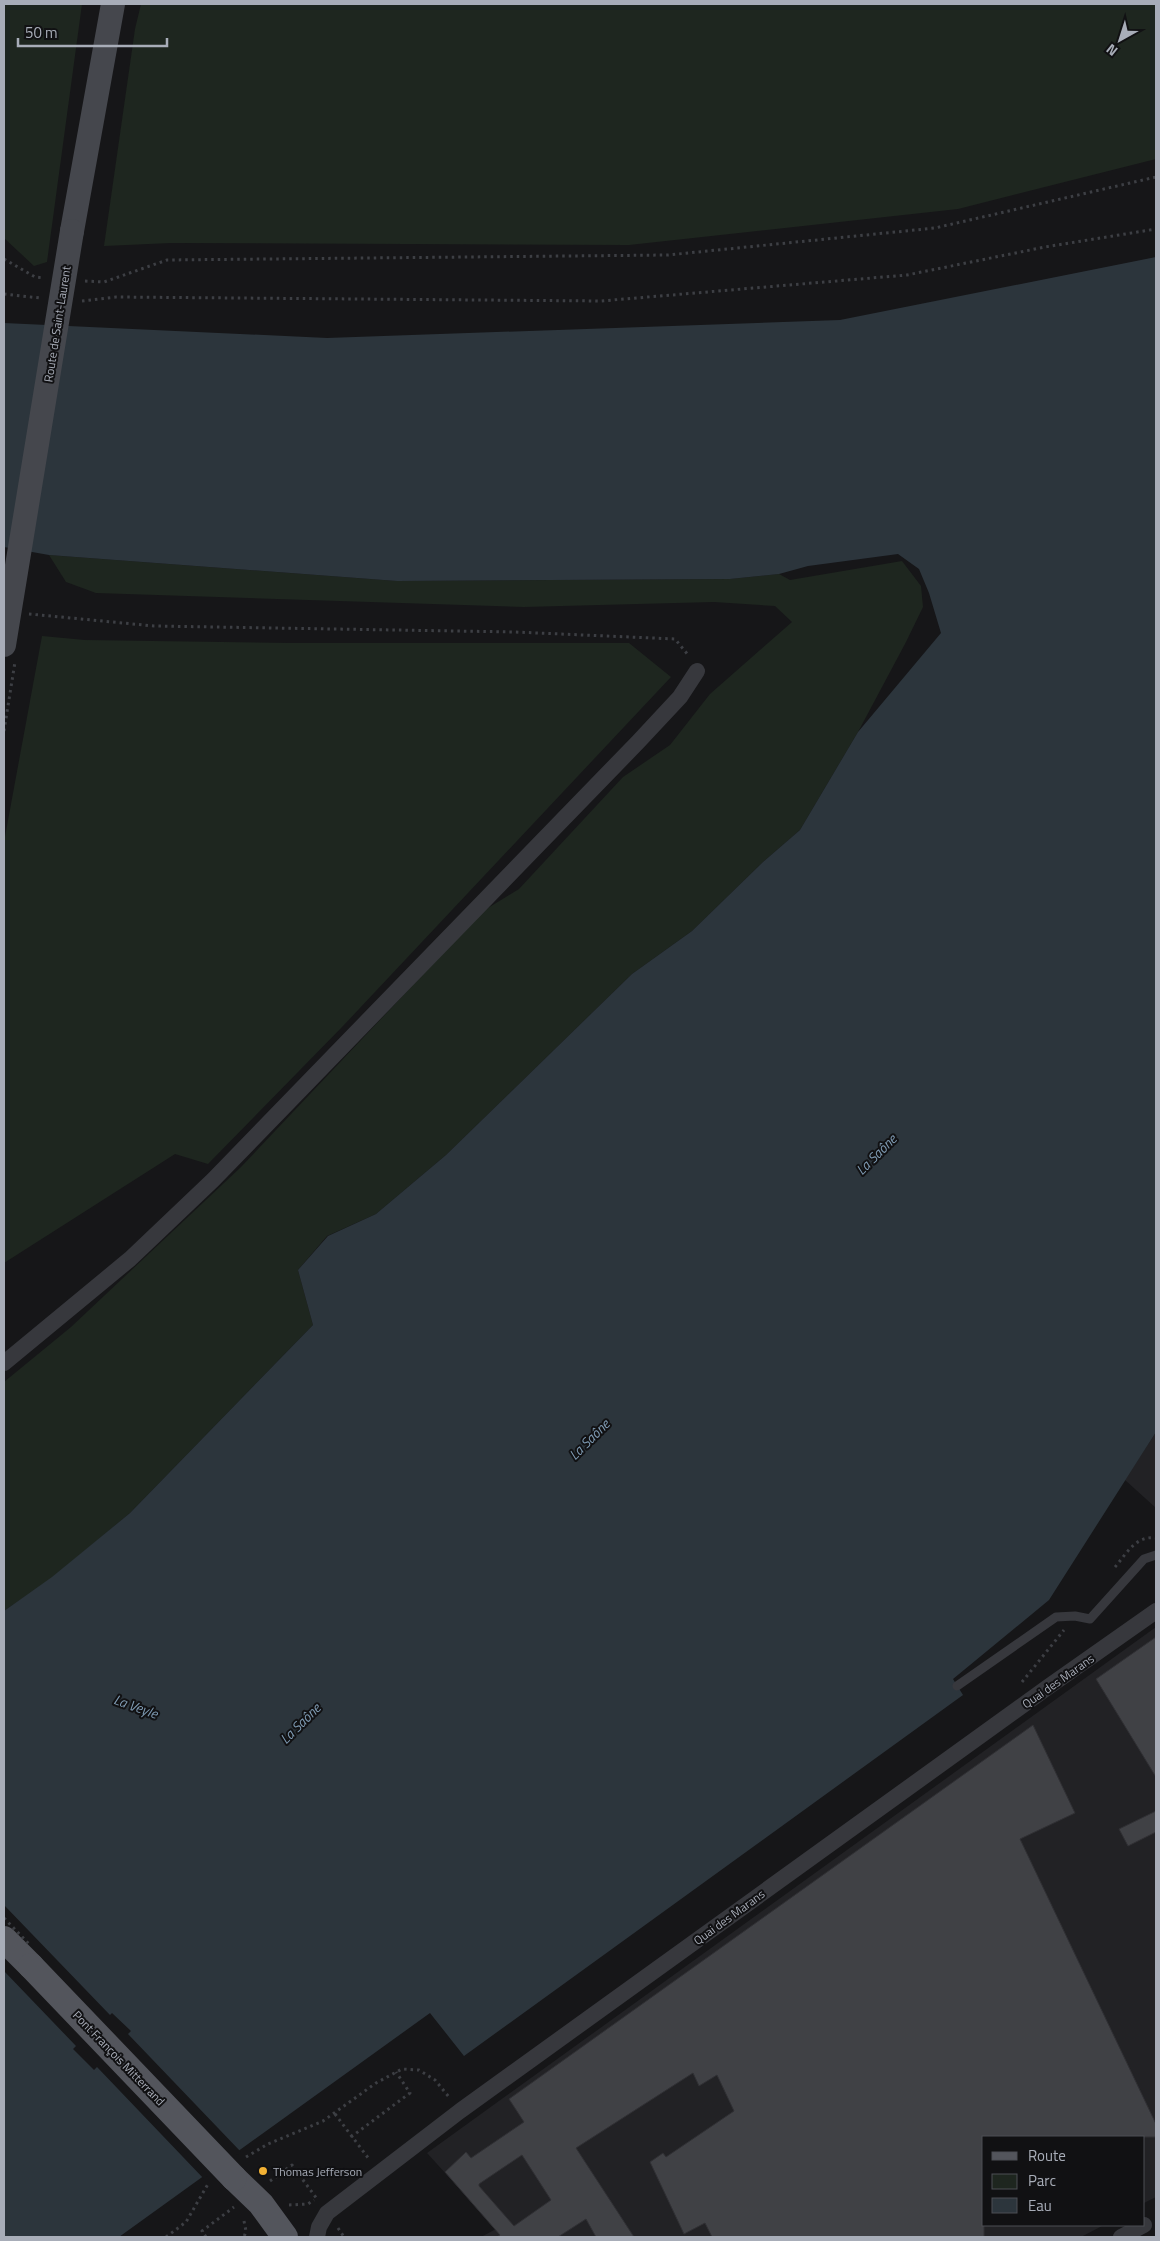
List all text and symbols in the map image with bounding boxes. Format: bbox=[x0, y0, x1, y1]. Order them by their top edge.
scale bar bbox=[18, 15, 166, 47]
north arrow bbox=[1095, 15, 1145, 65]
text: 50 m bbox=[25, 21, 58, 44]
text: N bbox=[1101, 39, 1122, 62]
street label: Route de Saint-Laurent bbox=[38, 264, 76, 384]
water label: La Saône bbox=[851, 1128, 902, 1179]
water label: La Saône bbox=[564, 1413, 615, 1464]
street label: Quai des Marans bbox=[1018, 1649, 1098, 1713]
water label: La Veyle bbox=[111, 1688, 162, 1724]
water label: La Saône bbox=[275, 1697, 326, 1748]
street label: Quai des Marans bbox=[689, 1884, 769, 1950]
street label: Pont François Mitterrand bbox=[68, 2006, 170, 2110]
legend bbox=[982, 2136, 1145, 2226]
text: Route bbox=[1028, 2144, 1066, 2167]
place label: Thomas Jefferson bbox=[273, 2162, 362, 2181]
marker: Thomas Jefferson bbox=[257, 2165, 269, 2177]
text: Parc bbox=[1028, 2169, 1056, 2192]
text: Eau bbox=[1028, 2194, 1052, 2217]

